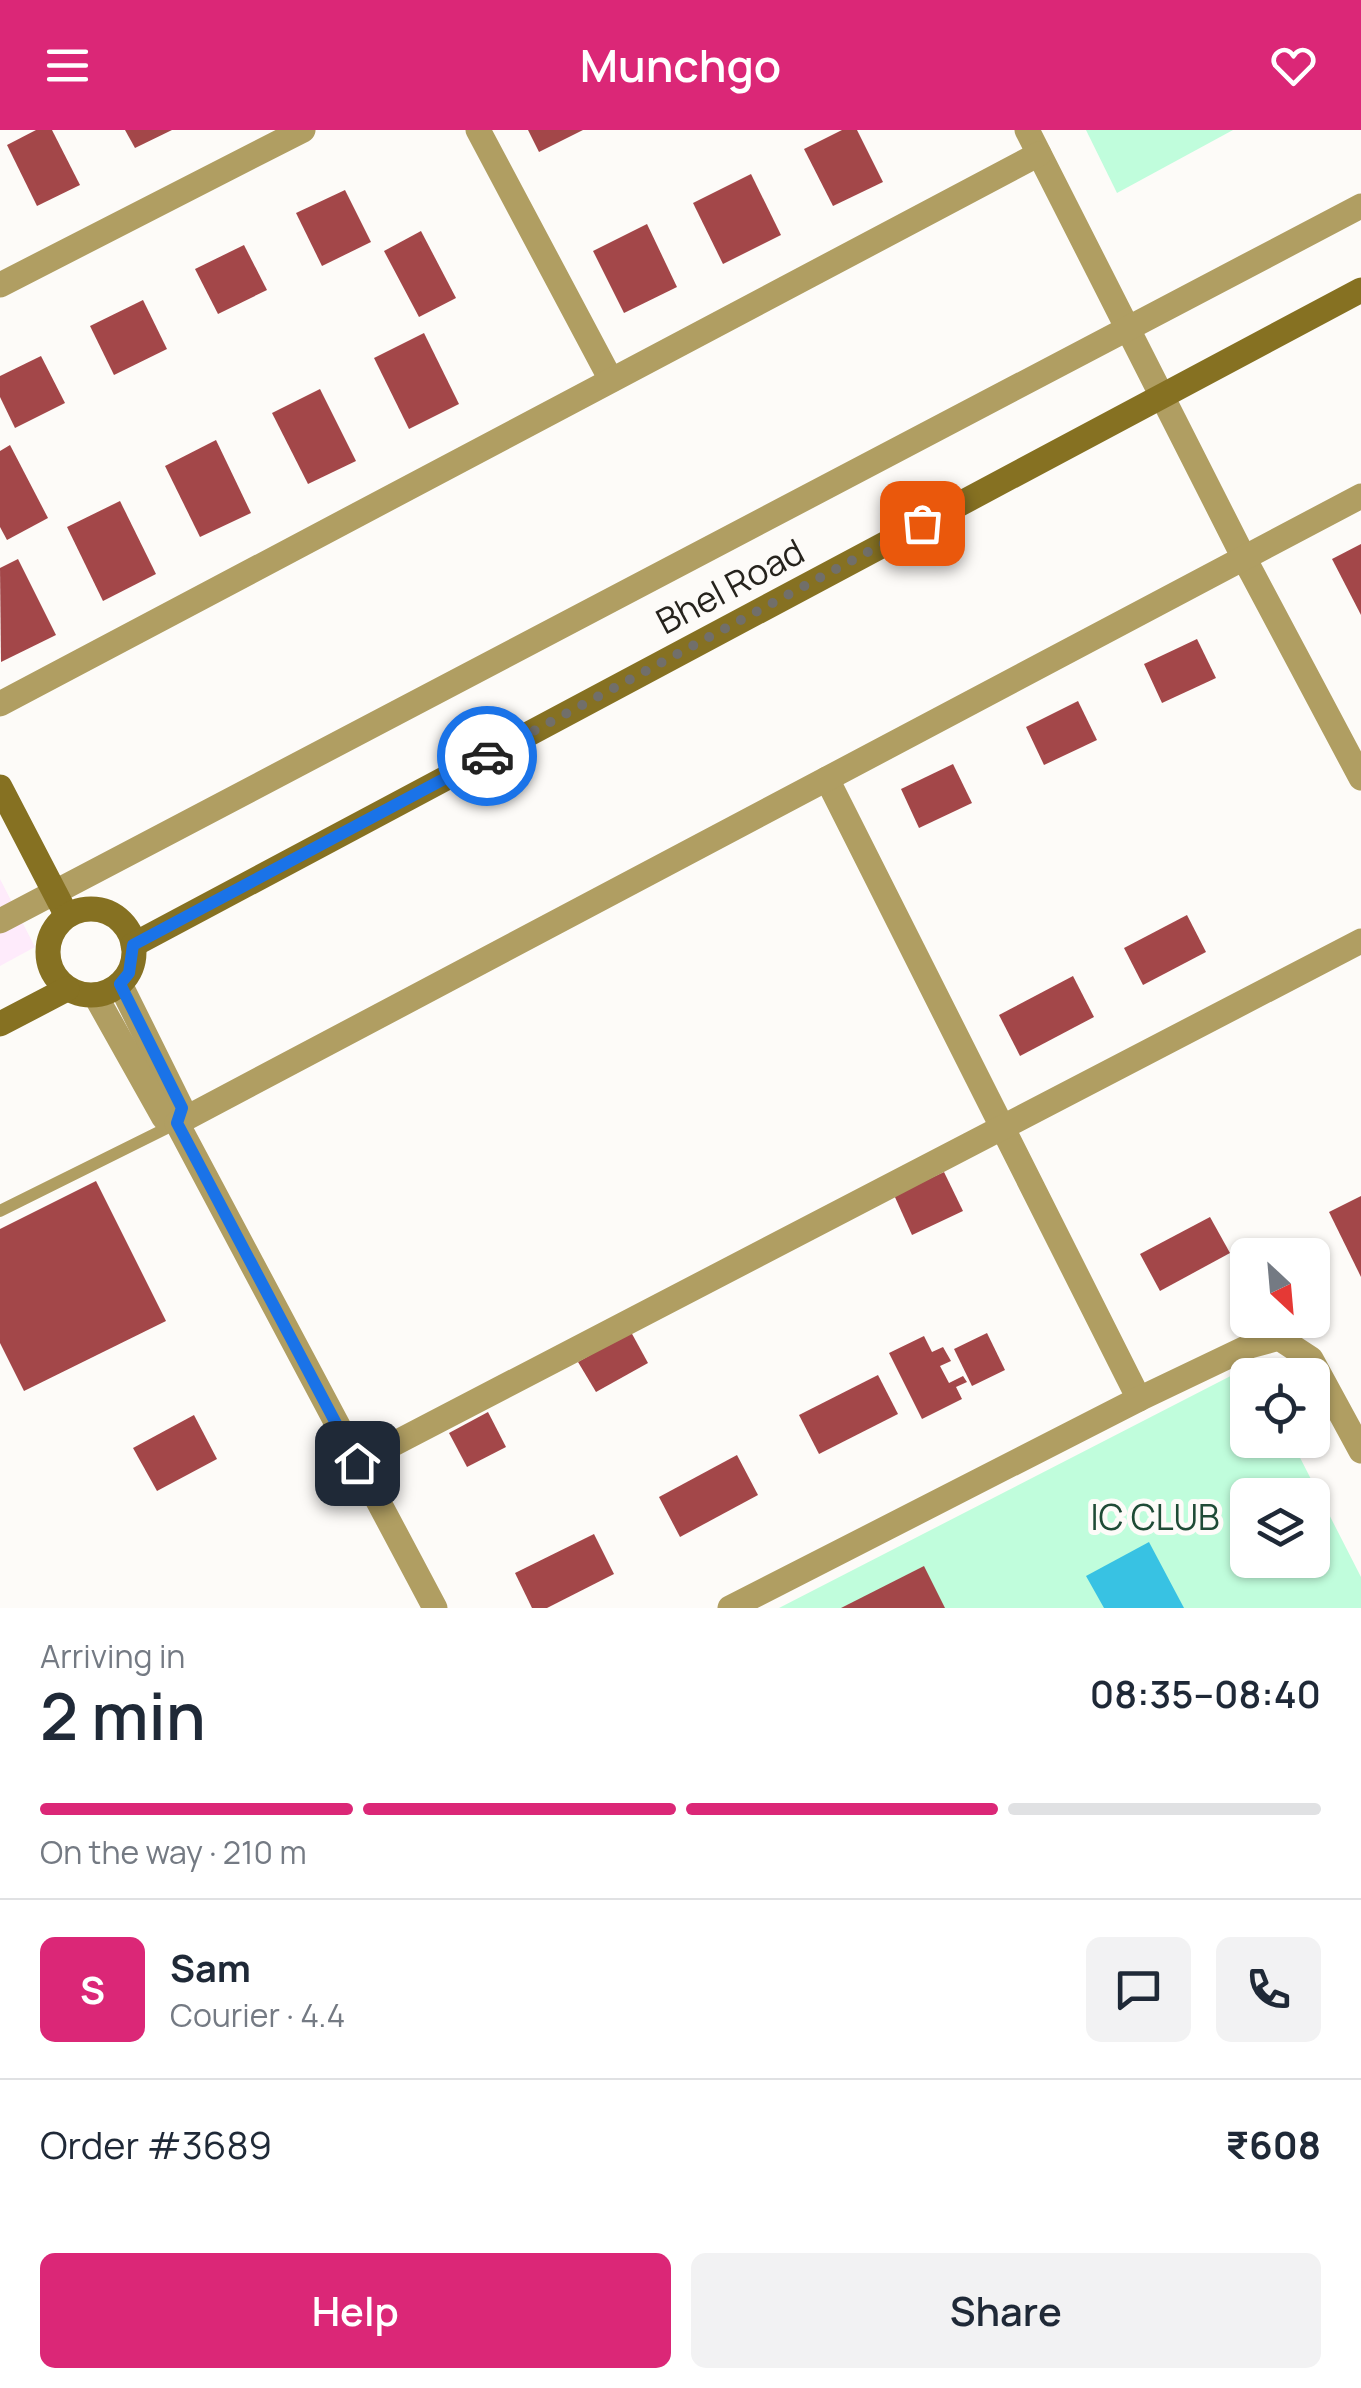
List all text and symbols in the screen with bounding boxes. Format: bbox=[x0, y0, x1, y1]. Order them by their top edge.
text: Munchgo bbox=[580, 34, 781, 96]
icon: menu bbox=[40, 38, 95, 93]
icon: heart bbox=[1266, 38, 1321, 93]
pin bbox=[880, 481, 965, 566]
icon: bag bbox=[895, 496, 950, 551]
street label: Bhel Road bbox=[648, 527, 812, 645]
courier bbox=[437, 706, 537, 806]
icon: car bbox=[460, 729, 515, 784]
north arrow bbox=[1230, 1238, 1330, 1338]
map controls bbox=[1230, 1238, 1330, 1578]
button: locate bbox=[1230, 1358, 1330, 1458]
pin bbox=[315, 1421, 400, 1506]
icon: home bbox=[330, 1436, 385, 1491]
button: layers bbox=[1230, 1478, 1330, 1578]
park label: IC CLUB bbox=[1090, 1493, 1220, 1541]
text: Arriving in bbox=[40, 1634, 185, 1678]
text: 08:35–08:40 bbox=[1090, 1667, 1321, 1719]
text: 2 min bbox=[40, 1671, 206, 1760]
text: On the way · 210 m bbox=[40, 1830, 307, 1874]
button: chat bbox=[1086, 1937, 1191, 2042]
button: phone bbox=[1216, 1937, 1321, 2042]
text: Sam bbox=[170, 1941, 251, 1993]
text: S bbox=[80, 1963, 105, 2015]
text: Courier · 4.4 bbox=[170, 1993, 345, 2037]
text: Order #3689 bbox=[40, 2118, 272, 2170]
text: ₹608 bbox=[1226, 2118, 1321, 2170]
button: Help bbox=[40, 2253, 671, 2368]
button: Share bbox=[691, 2253, 1321, 2368]

